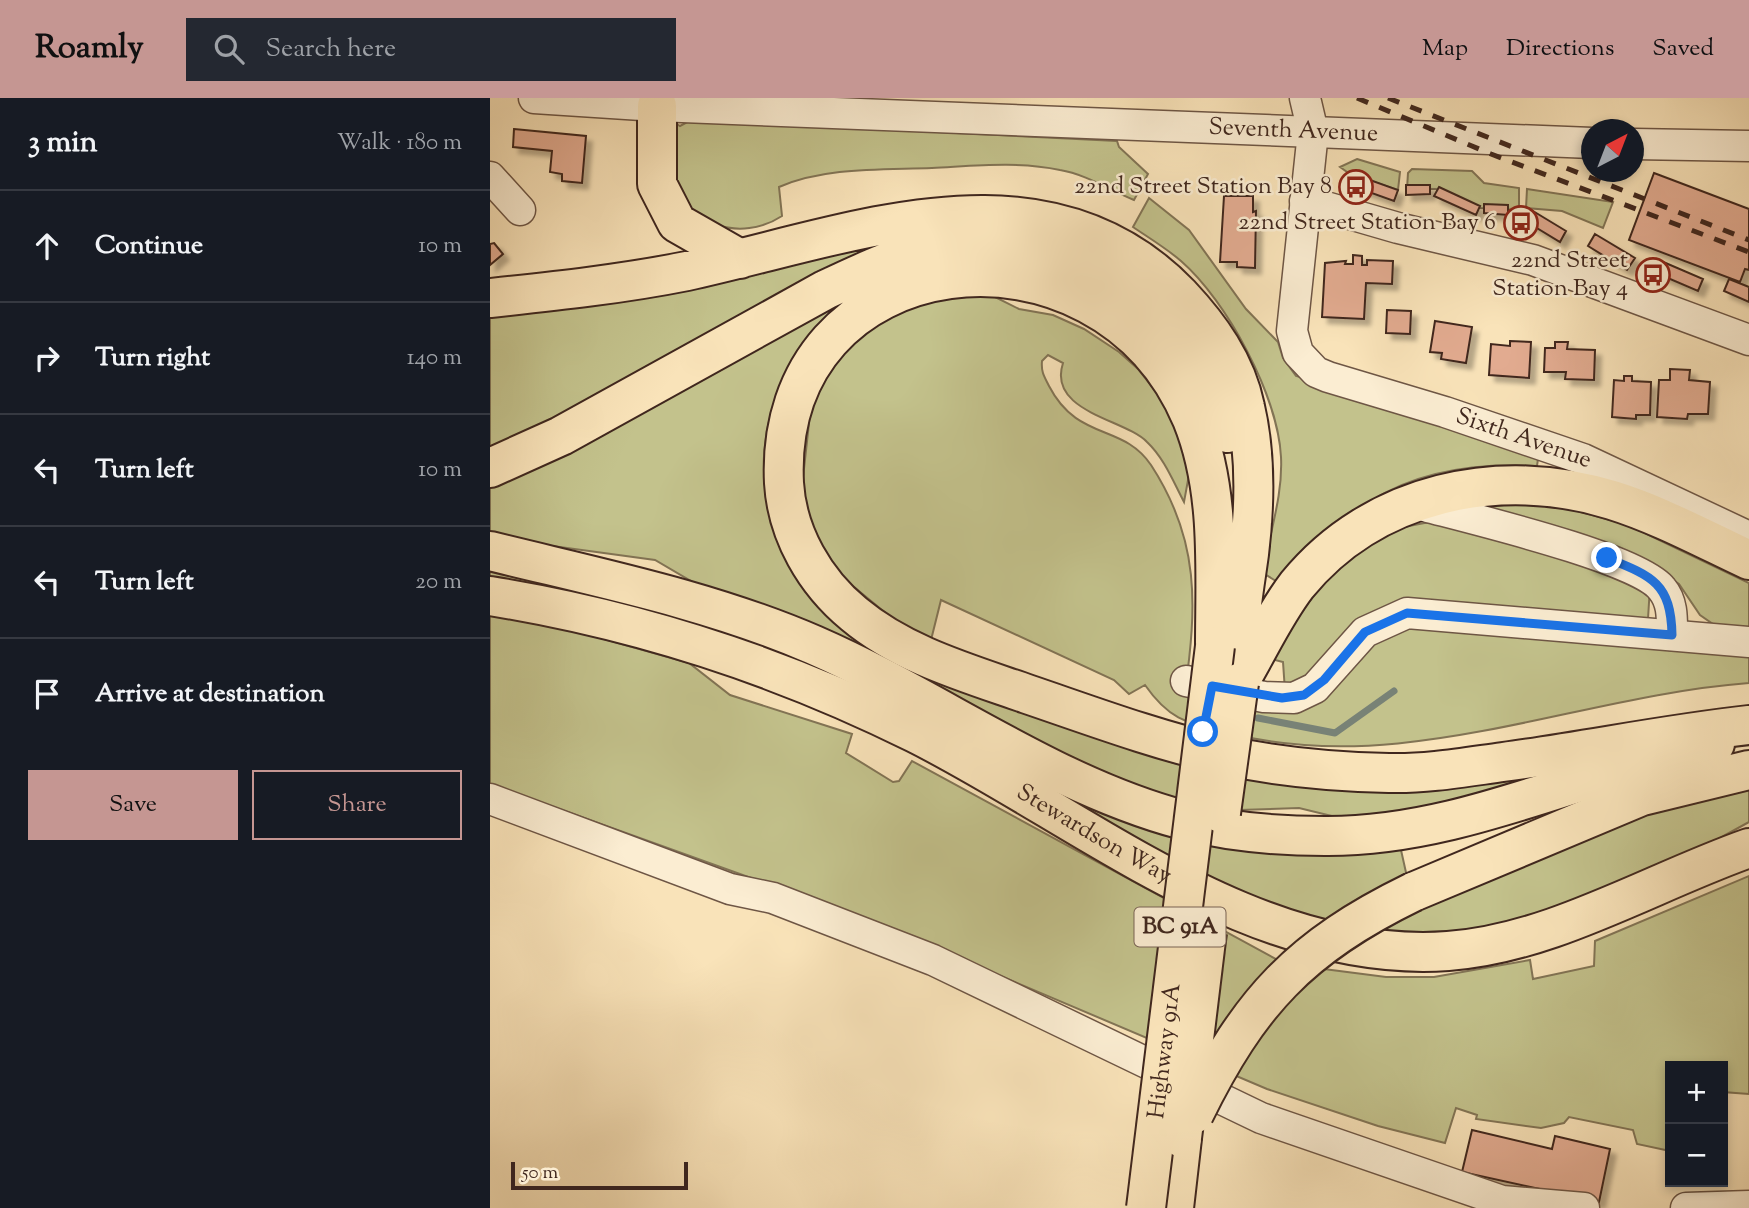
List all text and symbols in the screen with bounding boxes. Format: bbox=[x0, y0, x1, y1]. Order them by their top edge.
search box bbox=[186, 18, 676, 81]
text: Roamly bbox=[35, 25, 144, 73]
icon: search bbox=[210, 30, 248, 68]
text: Search here bbox=[266, 31, 396, 68]
text: Map bbox=[1422, 32, 1468, 66]
text: Directions bbox=[1506, 32, 1614, 66]
text: Saved bbox=[1652, 32, 1714, 66]
street label: Seventh Avenue bbox=[1208, 111, 1379, 152]
north arrow bbox=[1581, 119, 1644, 182]
text: 3 min bbox=[28, 122, 98, 165]
text: Walk · 180 m bbox=[337, 127, 462, 160]
bus stop icon: 22nd Street Station Bay 8 bbox=[1337, 168, 1375, 206]
place label: 22nd Street Station Bay 8 bbox=[1074, 170, 1332, 204]
bus stop icon: 22nd Street Station Bay 6 bbox=[1502, 204, 1540, 242]
place label: 22nd Street Station Bay 6 bbox=[1238, 206, 1496, 240]
icon: ahead bbox=[28, 227, 66, 265]
text: Continue bbox=[95, 228, 203, 265]
text: 10 m bbox=[418, 230, 462, 263]
place label: 22nd Street Station Bay 4 bbox=[1492, 244, 1628, 306]
bus stop icon: 22nd Street Station Bay 4 bbox=[1634, 256, 1672, 294]
icon: right bbox=[28, 339, 66, 377]
text: Turn right bbox=[95, 340, 210, 377]
text: 140 m bbox=[407, 342, 462, 375]
street label: Sixth Avenue bbox=[1451, 400, 1597, 478]
icon: left bbox=[28, 451, 66, 489]
text: Turn left bbox=[95, 452, 194, 489]
text: 10 m bbox=[418, 454, 462, 487]
route end bbox=[1591, 542, 1622, 573]
icon: left bbox=[28, 563, 66, 601]
text: Turn left bbox=[95, 564, 194, 601]
text: 20 m bbox=[415, 566, 462, 599]
icon: arrive bbox=[28, 675, 66, 713]
text: Arrive at destination bbox=[95, 676, 325, 713]
route start bbox=[1187, 716, 1218, 747]
button: Save bbox=[28, 770, 238, 840]
button: Share bbox=[252, 770, 462, 840]
street label: Stewardson Way bbox=[1010, 776, 1178, 893]
road number: BC 91A bbox=[1134, 908, 1226, 946]
street label: Highway 91A bbox=[1140, 981, 1190, 1121]
map controls bbox=[1665, 1061, 1728, 1187]
button: + bbox=[1665, 1061, 1728, 1124]
button: − bbox=[1665, 1124, 1728, 1187]
scale bar bbox=[511, 1159, 688, 1191]
text: 50 m bbox=[522, 1160, 558, 1187]

